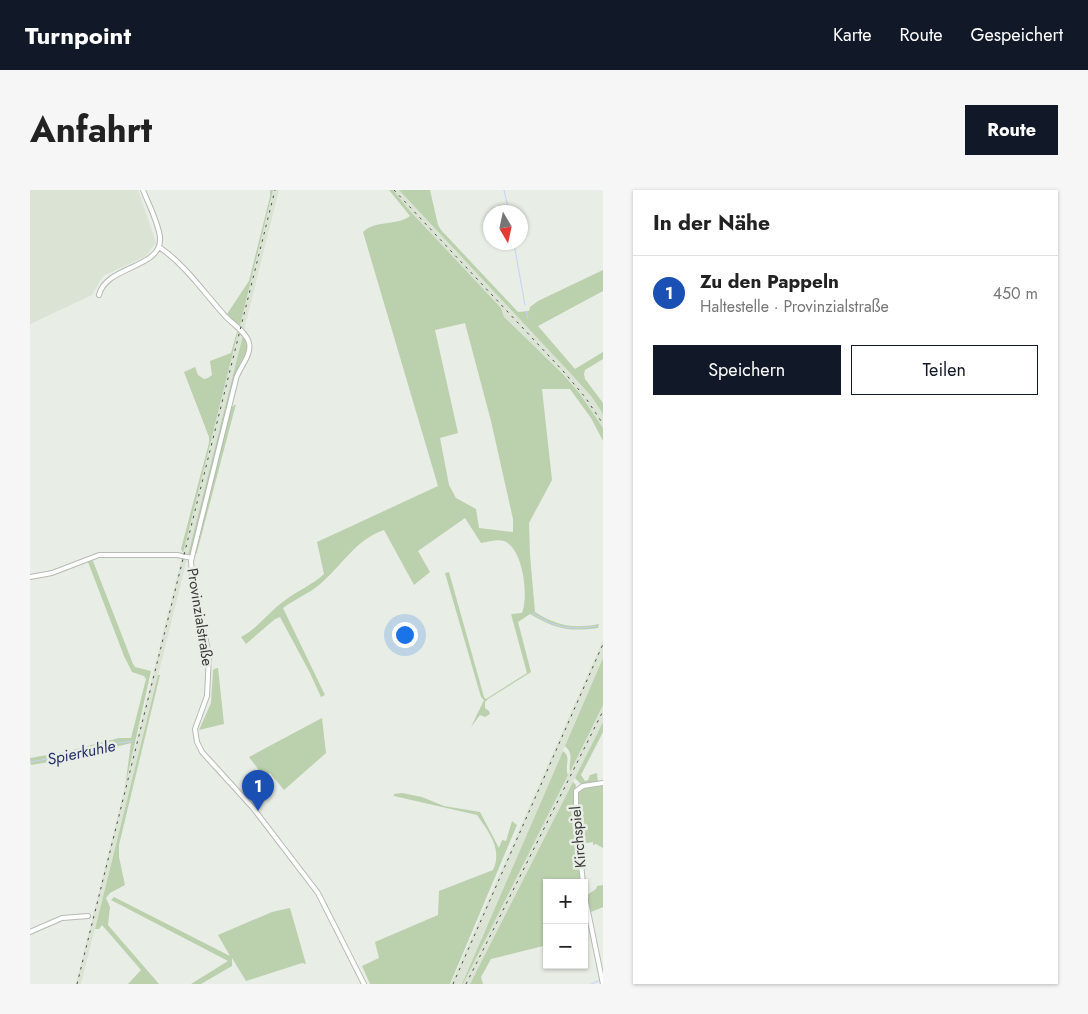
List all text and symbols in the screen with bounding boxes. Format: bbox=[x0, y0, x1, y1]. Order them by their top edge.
text: Turnpoint bbox=[25, 18, 131, 53]
text: Karte bbox=[833, 22, 872, 48]
text: Route bbox=[900, 22, 942, 48]
text: Gespeichert bbox=[970, 22, 1063, 48]
text: Anfahrt bbox=[30, 105, 152, 155]
button: Route bbox=[965, 105, 1058, 155]
north arrow bbox=[483, 205, 528, 250]
text: In der Nähe bbox=[653, 208, 770, 238]
text: Zu den Pappeln bbox=[700, 268, 839, 295]
text: 1 bbox=[665, 282, 673, 305]
text: 450 m bbox=[993, 282, 1038, 305]
text: Haltestelle · Provinzialstraße bbox=[700, 295, 889, 318]
button: Speichern bbox=[653, 345, 841, 395]
button: Teilen bbox=[851, 345, 1038, 395]
street label: Provinzialstraße bbox=[181, 566, 219, 668]
your location bbox=[392, 622, 418, 648]
water label: Spierkuhle bbox=[45, 734, 117, 771]
pin: 1 bbox=[242, 770, 274, 811]
street label: Kirchspiel bbox=[564, 805, 592, 869]
map controls bbox=[543, 879, 588, 969]
button: + bbox=[543, 879, 588, 924]
button: − bbox=[543, 924, 588, 969]

